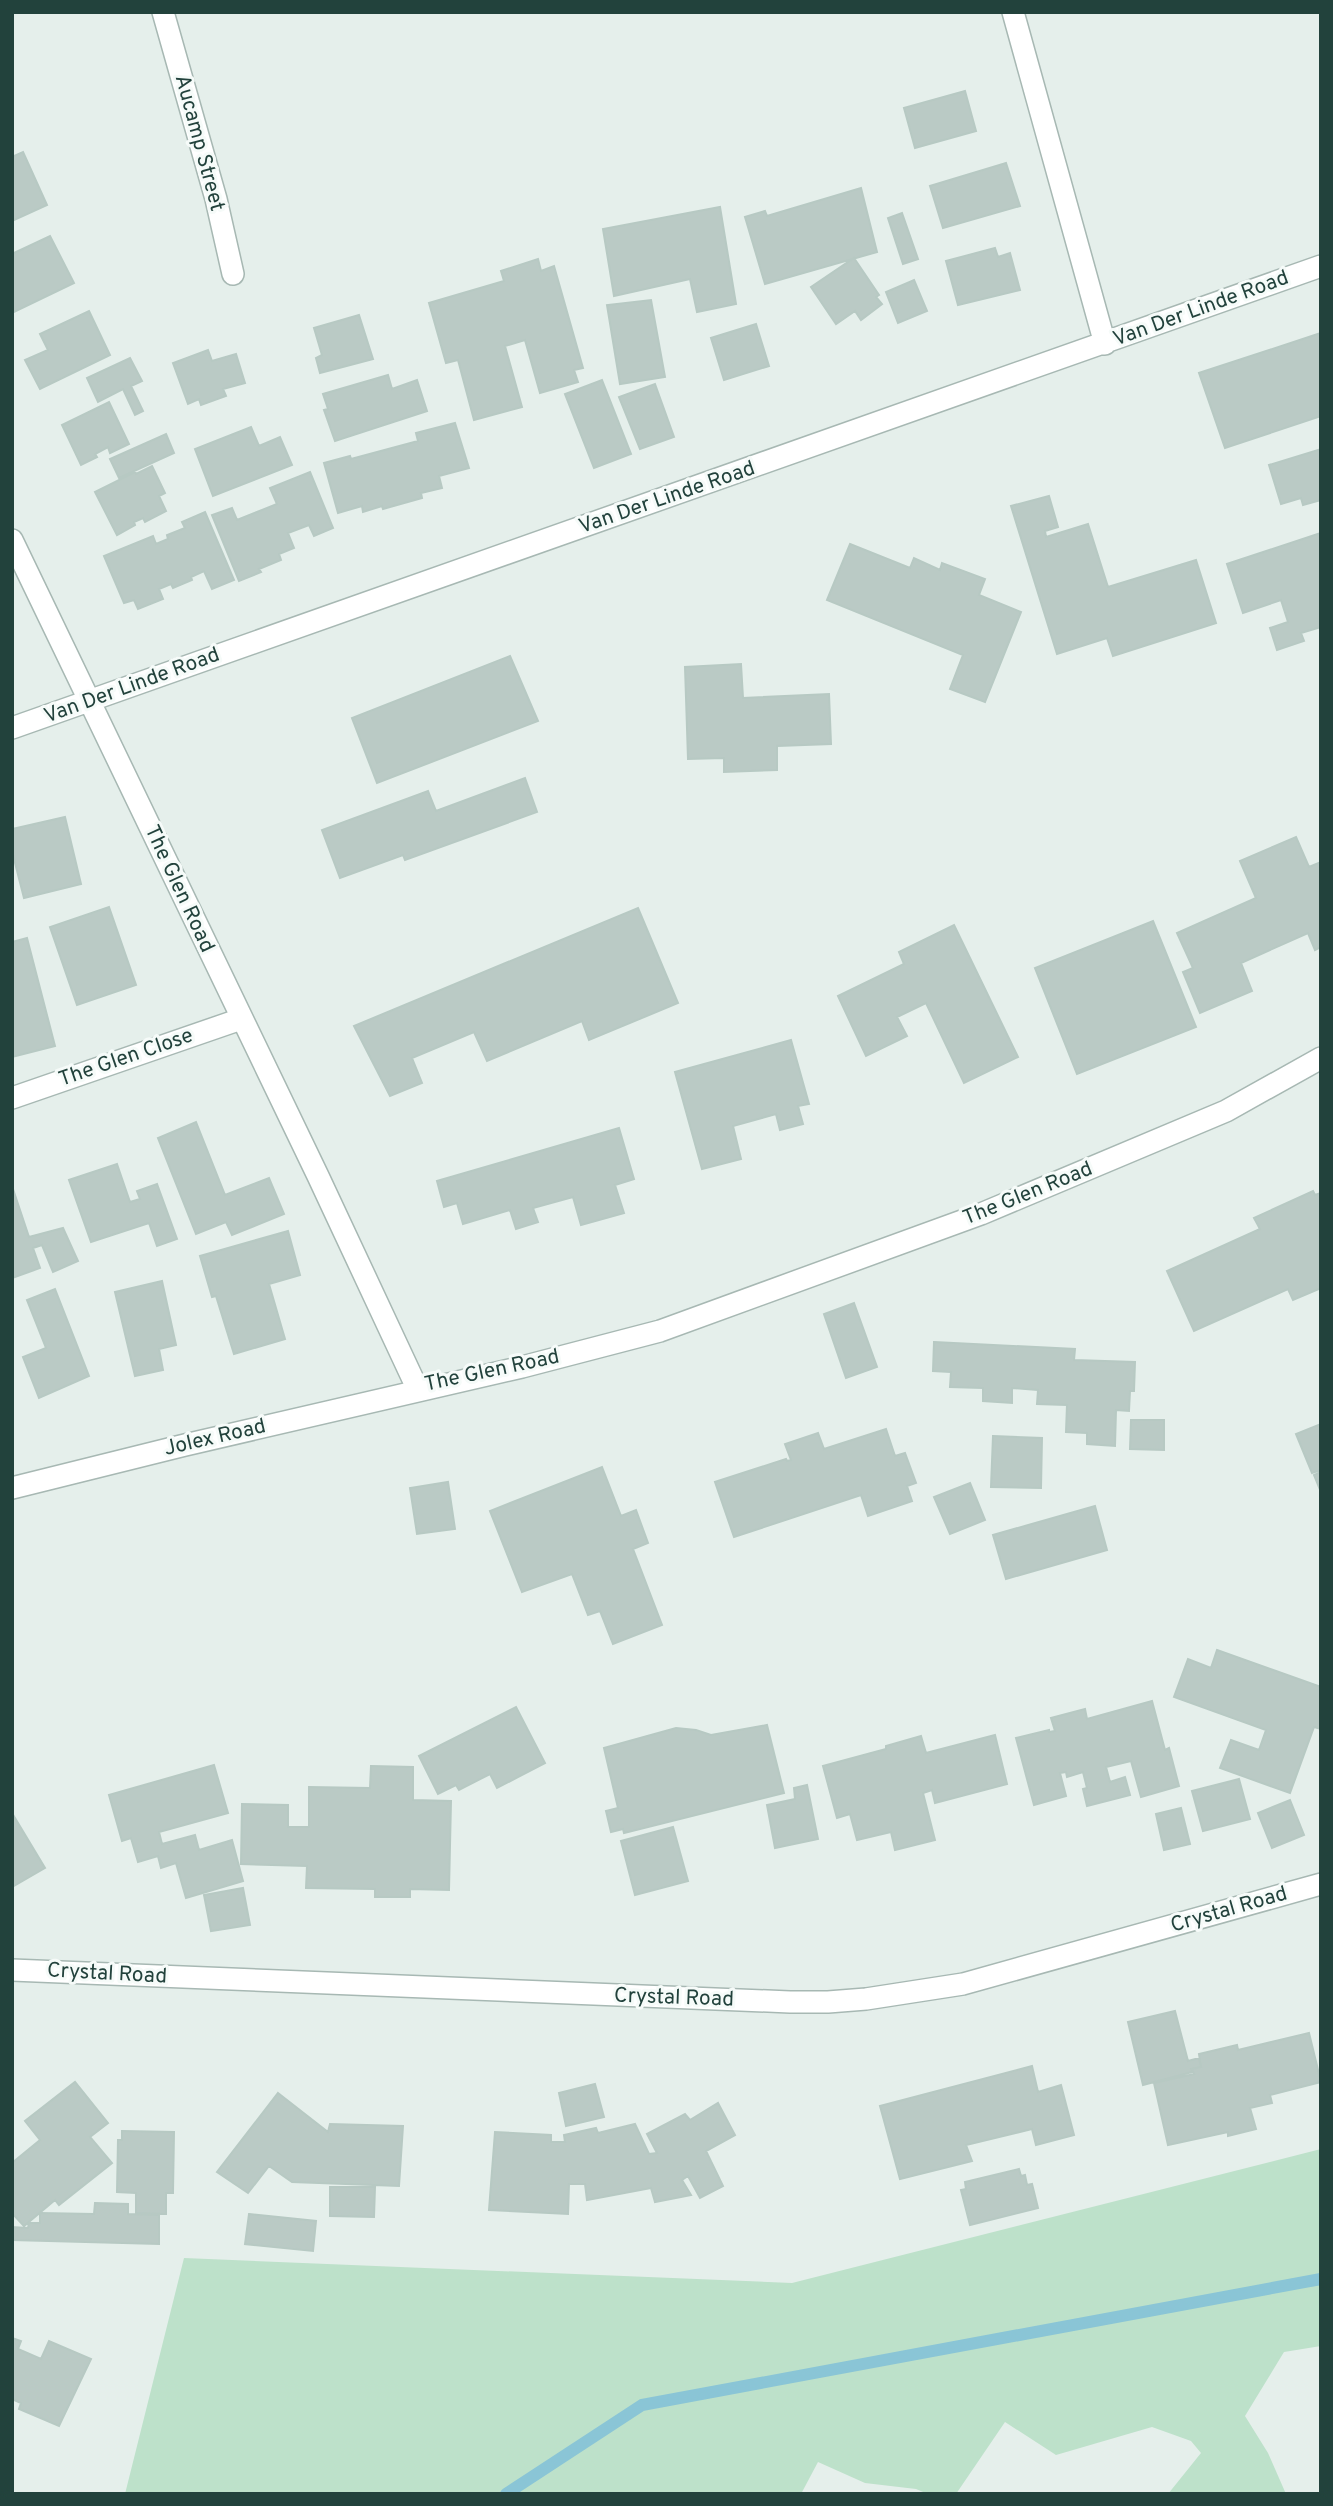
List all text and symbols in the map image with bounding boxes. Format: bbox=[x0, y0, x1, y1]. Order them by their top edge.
street label: Aucamp Street bbox=[168, 72, 230, 214]
street label: Van Der Linde Road bbox=[1110, 265, 1292, 353]
street label: Van Der Linde Road bbox=[575, 455, 759, 541]
street label: Van Der Linde Road bbox=[41, 642, 223, 730]
street label: The Glen Road bbox=[138, 821, 220, 957]
street label: The Glen Close bbox=[55, 1022, 197, 1094]
street label: The Glen Road bbox=[959, 1156, 1097, 1232]
street label: The Glen Road bbox=[422, 1344, 562, 1398]
street label: Jolex Road bbox=[161, 1413, 269, 1463]
street label: Crystal Road bbox=[1168, 1880, 1290, 1940]
street label: Crystal Road bbox=[46, 1957, 168, 1991]
street label: Crystal Road bbox=[614, 1982, 734, 2014]

